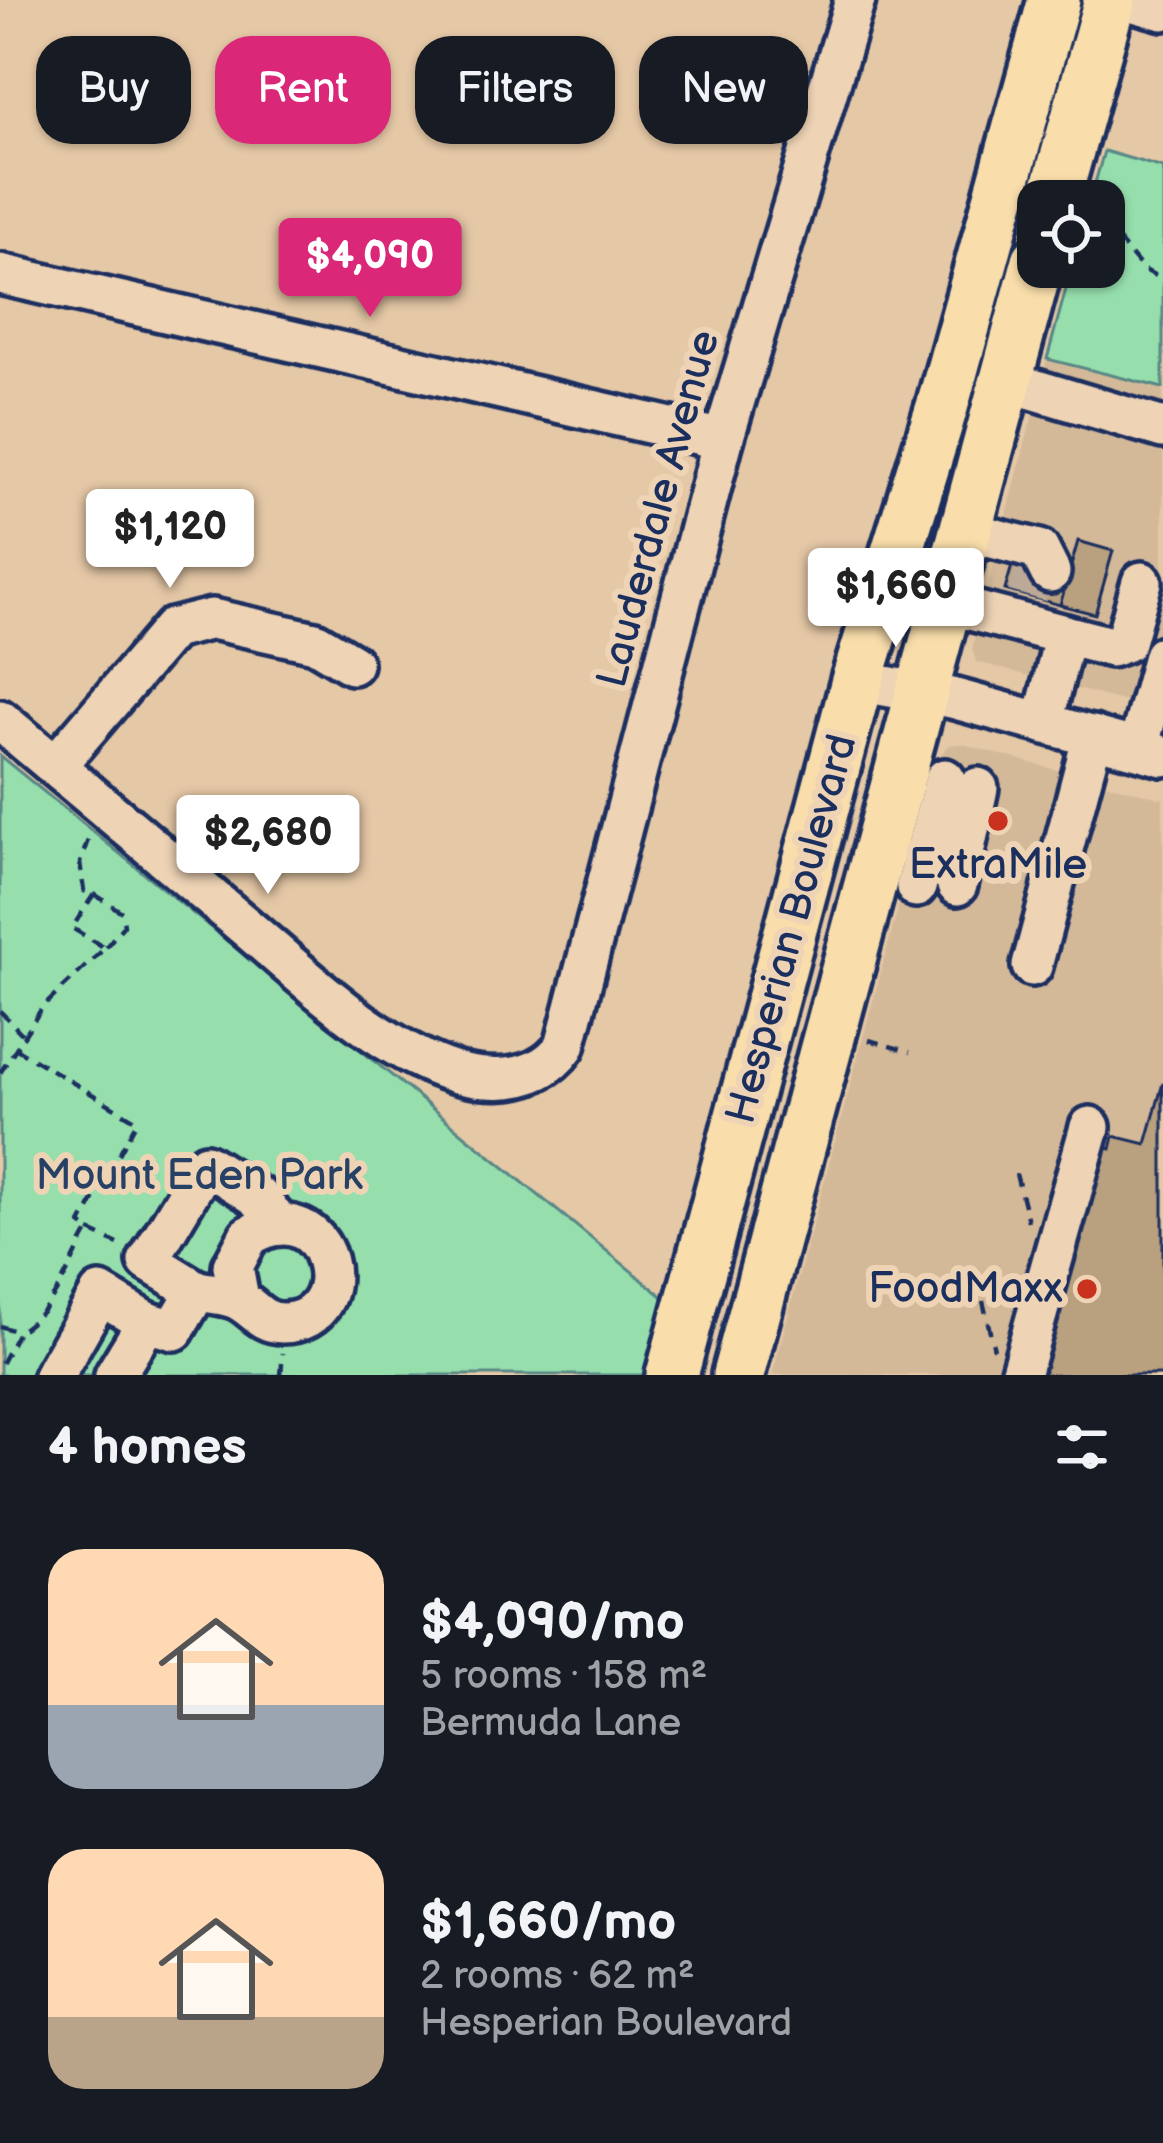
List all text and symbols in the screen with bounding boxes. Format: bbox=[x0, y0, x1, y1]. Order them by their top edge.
chip: Buy bbox=[36, 36, 191, 144]
chip: Rent bbox=[215, 36, 391, 144]
chip: Filters bbox=[415, 36, 615, 144]
chip: New bbox=[639, 36, 808, 144]
map controls bbox=[1017, 180, 1125, 288]
button: locate bbox=[1017, 180, 1125, 288]
pin: $4,090 bbox=[272, 218, 468, 320]
text: $4,090 bbox=[306, 233, 434, 280]
street label: Lauderdale Avenue bbox=[587, 325, 731, 693]
pin: $1,120 bbox=[72, 489, 268, 591]
text: $1,120 bbox=[113, 504, 227, 551]
pin: $1,660 bbox=[798, 548, 994, 650]
text: $1,660 bbox=[835, 563, 957, 610]
street label: Hesperian Boulevard bbox=[716, 729, 868, 1129]
pin: $2,680 bbox=[170, 795, 366, 897]
marker: ExtraMile bbox=[985, 808, 1011, 834]
text: $2,680 bbox=[203, 810, 333, 857]
place label: ExtraMile bbox=[909, 840, 1087, 891]
park label: Mount Eden Park bbox=[36, 1151, 363, 1202]
place label: FoodMaxx bbox=[868, 1264, 1063, 1315]
marker: FoodMaxx bbox=[1074, 1276, 1100, 1302]
icon: filters bbox=[1049, 1414, 1115, 1480]
text: 4 homes bbox=[48, 1417, 247, 1478]
text: $4,090/mo bbox=[420, 1592, 685, 1653]
icon: home bbox=[144, 1597, 288, 1741]
text: 5 rooms · 158 m² bbox=[420, 1653, 707, 1700]
text: Bermuda Lane bbox=[420, 1700, 681, 1747]
text: $1,660/mo bbox=[420, 1892, 676, 1953]
icon: home bbox=[144, 1897, 288, 2041]
text: 2 rooms · 62 m² bbox=[420, 1953, 695, 2000]
text: Hesperian Boulevard bbox=[420, 2000, 792, 2047]

